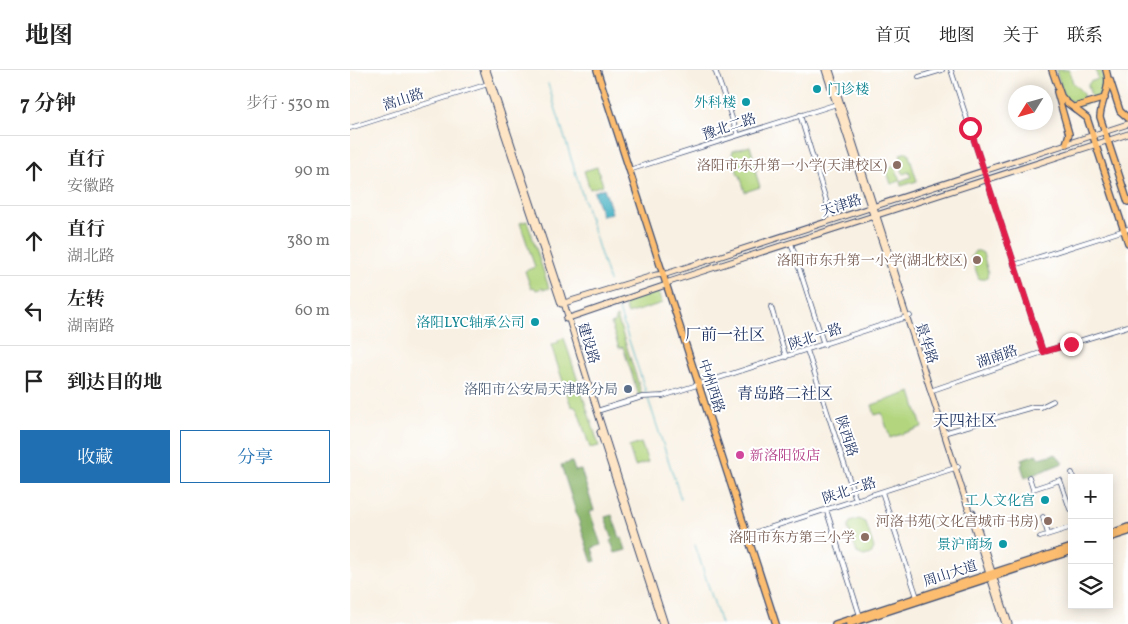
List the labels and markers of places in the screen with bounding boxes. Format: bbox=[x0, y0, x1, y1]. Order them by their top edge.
place label: 门诊楼 bbox=[827, 81, 869, 100]
marker: 门诊楼 bbox=[811, 83, 823, 95]
place label: 外科楼 bbox=[694, 94, 736, 113]
marker: 外科楼 bbox=[740, 96, 752, 108]
place label: 洛阳市东升第一小学(天津校区) bbox=[697, 157, 887, 176]
marker: 洛阳市东升第一小学(天津校区) bbox=[891, 159, 903, 171]
place label: 洛阳市东升第一小学(湖北校区) bbox=[777, 252, 967, 271]
marker: 洛阳市东升第一小学(湖北校区) bbox=[971, 254, 983, 266]
place label: 洛阳LYC轴承公司 bbox=[416, 314, 525, 333]
marker: 洛阳LYC轴承公司 bbox=[529, 316, 541, 328]
place label: 洛阳市公安局天津路分局 bbox=[464, 381, 618, 400]
marker: 洛阳市公安局天津路分局 bbox=[622, 383, 634, 395]
place label: 新洛阳饭店 bbox=[750, 447, 820, 466]
marker: 新洛阳饭店 bbox=[734, 449, 746, 461]
place label: 工人文化宫 bbox=[965, 492, 1035, 511]
marker: 工人文化宫 bbox=[1039, 494, 1051, 506]
place label: 河洛书苑(文化宫城市书房) bbox=[876, 513, 1038, 532]
marker: 河洛书苑(文化宫城市书房) bbox=[1042, 515, 1054, 527]
place label: 洛阳市东方第三小学 bbox=[729, 529, 855, 548]
marker: 洛阳市东方第三小学 bbox=[859, 531, 871, 543]
place label: 景沪商场 bbox=[937, 536, 993, 555]
marker: 景沪商场 bbox=[997, 538, 1009, 550]

